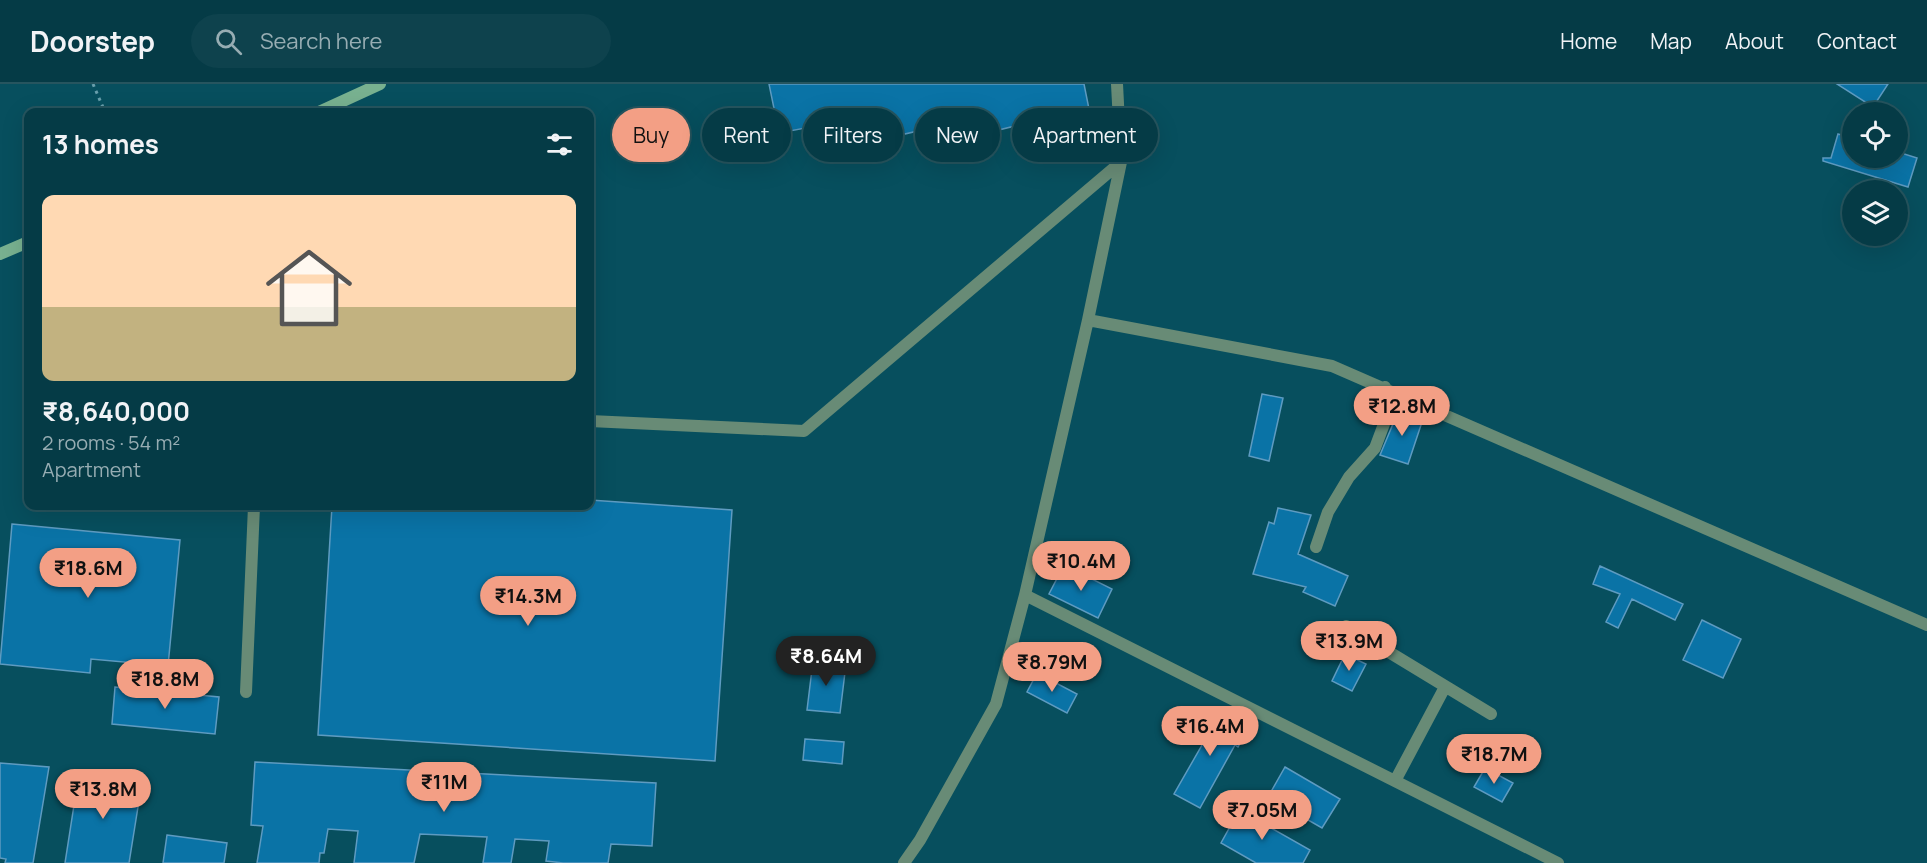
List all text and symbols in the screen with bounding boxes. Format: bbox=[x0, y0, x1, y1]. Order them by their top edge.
search box bbox=[191, 14, 611, 68]
text: Doorstep bbox=[30, 22, 155, 60]
icon: search bbox=[212, 25, 245, 58]
text: Search here bbox=[260, 26, 382, 56]
text: Home bbox=[1560, 27, 1617, 55]
text: Map bbox=[1650, 27, 1692, 55]
text: About bbox=[1725, 27, 1784, 55]
text: Contact bbox=[1817, 27, 1897, 55]
map controls bbox=[1842, 102, 1908, 246]
button: locate bbox=[1842, 102, 1908, 168]
chip: Buy bbox=[612, 108, 690, 162]
chip: Rent bbox=[702, 108, 791, 162]
chip: Filters bbox=[803, 108, 903, 162]
chip: New bbox=[915, 108, 1000, 162]
chip: Apartment bbox=[1012, 108, 1158, 162]
text: 13 homes bbox=[42, 126, 159, 162]
icon: filters bbox=[543, 128, 576, 161]
button: layers bbox=[1842, 180, 1908, 246]
icon: home bbox=[255, 234, 363, 342]
pin: ₹12.8M bbox=[1353, 386, 1451, 437]
text: ₹12.8M bbox=[1368, 392, 1436, 419]
text: ₹8,640,000 bbox=[42, 393, 190, 429]
text: 2 rooms · 54 m² bbox=[42, 429, 180, 456]
text: Apartment bbox=[42, 456, 141, 483]
pin: ₹10.4M bbox=[1032, 541, 1130, 592]
text: ₹10.4M bbox=[1046, 547, 1116, 574]
pin: ₹18.6M bbox=[39, 548, 137, 599]
text: ₹18.6M bbox=[54, 554, 122, 581]
pin: ₹14.3M bbox=[479, 576, 577, 627]
text: ₹14.3M bbox=[494, 582, 562, 609]
pin: ₹13.9M bbox=[1300, 621, 1398, 672]
text: ₹13.9M bbox=[1315, 627, 1383, 654]
pin: ₹8.64M bbox=[777, 636, 875, 687]
text: ₹8.64M bbox=[790, 642, 862, 669]
pin: ₹8.79M bbox=[1003, 642, 1101, 693]
text: ₹8.79M bbox=[1017, 648, 1087, 675]
pin: ₹18.8M bbox=[116, 659, 214, 710]
text: ₹18.8M bbox=[131, 665, 199, 692]
pin: ₹16.4M bbox=[1161, 706, 1259, 757]
text: ₹16.4M bbox=[1176, 712, 1244, 739]
pin: ₹18.7M bbox=[1445, 734, 1543, 785]
text: ₹18.7M bbox=[1460, 740, 1528, 767]
pin: ₹11M bbox=[408, 762, 480, 813]
text: ₹11M bbox=[421, 768, 467, 795]
pin: ₹13.8M bbox=[54, 769, 152, 820]
text: ₹13.8M bbox=[69, 775, 137, 802]
pin: ₹7.05M bbox=[1213, 790, 1311, 841]
text: ₹7.05M bbox=[1227, 796, 1297, 823]

